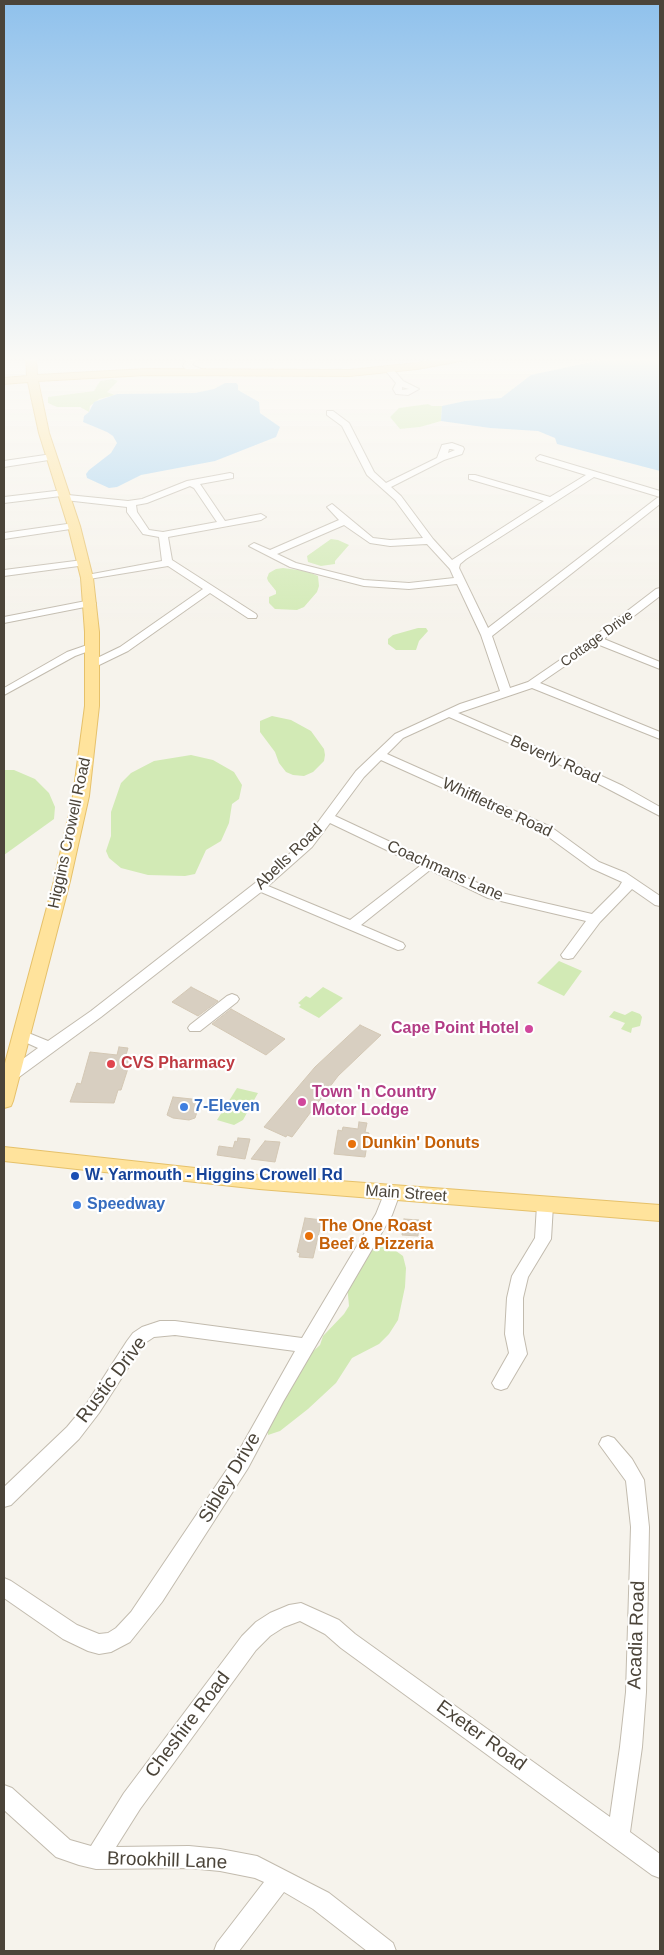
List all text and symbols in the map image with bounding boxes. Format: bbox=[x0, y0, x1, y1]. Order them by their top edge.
street label: Cottage Drive bbox=[557, 607, 637, 671]
street label: Beverly Road bbox=[507, 732, 603, 788]
street label: Higgins Crowell Road bbox=[45, 756, 95, 910]
street label: Whiffletree Road bbox=[439, 774, 555, 842]
street label: Abells Road bbox=[251, 820, 327, 894]
street label: Coachmans Lane bbox=[384, 837, 506, 905]
place label: Cape Point Hotel bbox=[391, 1019, 519, 1039]
marker: Cape Point Hotel bbox=[523, 1023, 535, 1035]
place label: CVS Pharmacy bbox=[121, 1054, 235, 1074]
marker: CVS Pharmacy bbox=[105, 1058, 117, 1070]
place label: Town 'n Country Motor Lodge bbox=[312, 1083, 436, 1121]
marker: Town 'n Country Motor Lodge bbox=[296, 1096, 308, 1108]
place label: 7-Eleven bbox=[194, 1097, 260, 1117]
marker: 7-Eleven bbox=[178, 1101, 190, 1113]
place label: Dunkin' Donuts bbox=[362, 1134, 480, 1154]
marker: Dunkin' Donuts bbox=[346, 1138, 358, 1150]
place label: W. Yarmouth - Higgins Crowell Rd bbox=[85, 1166, 343, 1186]
marker: W. Yarmouth - Higgins Crowell Rd bbox=[69, 1170, 81, 1182]
street label: Main Street bbox=[365, 1182, 447, 1206]
place label: Speedway bbox=[87, 1195, 165, 1215]
marker: Speedway bbox=[71, 1199, 83, 1211]
place label: The One Roast Beef & Pizzeria bbox=[319, 1217, 434, 1255]
marker: The One Roast Beef & Pizzeria bbox=[303, 1230, 315, 1242]
street label: Rustic Drive bbox=[72, 1332, 152, 1428]
street label: Sibley Drive bbox=[194, 1429, 266, 1527]
street label: Acadia Road bbox=[624, 1580, 650, 1690]
street label: Cheshire Road bbox=[141, 1668, 235, 1782]
street label: Exeter Road bbox=[432, 1696, 530, 1776]
street label: Brookhill Lane bbox=[106, 1848, 228, 1874]

